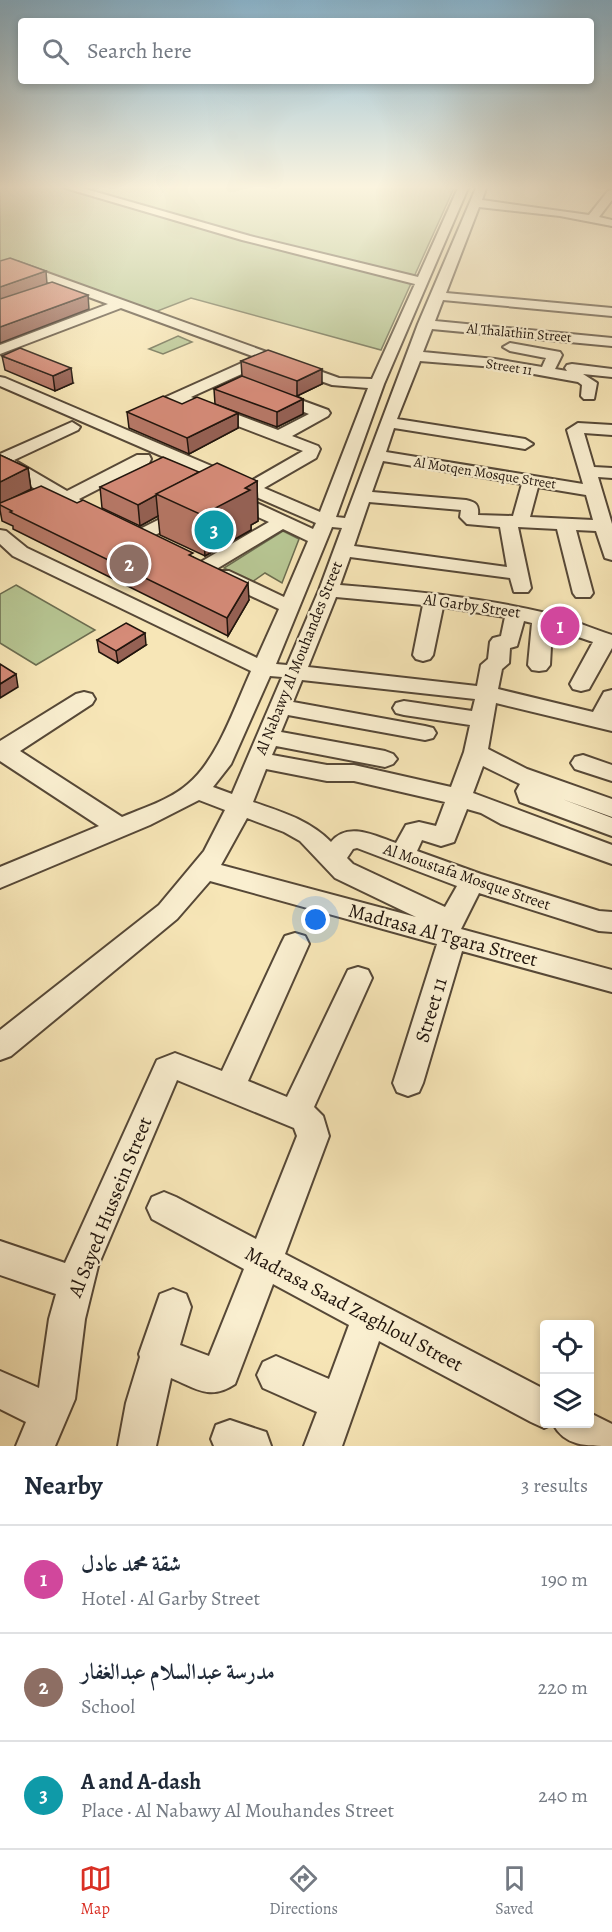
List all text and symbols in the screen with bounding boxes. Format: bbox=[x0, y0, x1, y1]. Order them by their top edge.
search box bbox=[18, 18, 594, 84]
icon: search bbox=[39, 35, 72, 68]
text: Search here bbox=[87, 36, 192, 66]
street label: Al Thalathin Street bbox=[465, 319, 573, 347]
street label: Street 11 bbox=[484, 354, 534, 380]
street label: Al Motqen Mosque Street bbox=[412, 452, 558, 494]
pin: 3 bbox=[194, 508, 234, 552]
pin: 2 bbox=[110, 542, 148, 586]
street label: Al Nabawy Al Mouhandes Street bbox=[250, 558, 348, 759]
street label: Al Garby Street bbox=[421, 588, 522, 624]
pin: 1 bbox=[540, 604, 580, 648]
street label: Al Moustafa Mosque Street bbox=[380, 838, 553, 916]
street label: Madrasa Al Tgara Street bbox=[345, 897, 541, 973]
your location bbox=[301, 905, 330, 934]
street label: Street 11 bbox=[408, 974, 454, 1046]
street label: Al Sayed Hussein Street bbox=[61, 1112, 159, 1302]
street label: Madrasa Saad Zaghloul Street bbox=[240, 1240, 468, 1378]
map controls bbox=[540, 1320, 594, 1428]
button: locate bbox=[540, 1320, 594, 1374]
button: layers bbox=[540, 1374, 594, 1428]
text: Nearby bbox=[24, 1468, 103, 1503]
text: 3 results bbox=[521, 1472, 588, 1499]
text: شقة محمد عادل bbox=[81, 1549, 181, 1579]
text: 1 bbox=[40, 1566, 47, 1593]
text: 190 m bbox=[541, 1566, 588, 1593]
text: Hotel · Al Garby Street bbox=[81, 1585, 260, 1612]
text: مدرسة عبدالسلام عبدالغفار bbox=[81, 1657, 275, 1687]
text: 2 bbox=[39, 1674, 48, 1701]
text: 220 m bbox=[538, 1674, 588, 1701]
text: School bbox=[81, 1693, 135, 1720]
text: A and A-dash bbox=[81, 1767, 201, 1797]
text: 3 bbox=[39, 1782, 48, 1809]
text: 240 m bbox=[538, 1782, 588, 1809]
text: Place · Al Nabawy Al Mouhandes Street bbox=[81, 1797, 394, 1824]
tab: Map bbox=[79, 1862, 112, 1920]
tab: Directions bbox=[269, 1862, 338, 1920]
tab: Saved bbox=[495, 1862, 533, 1920]

